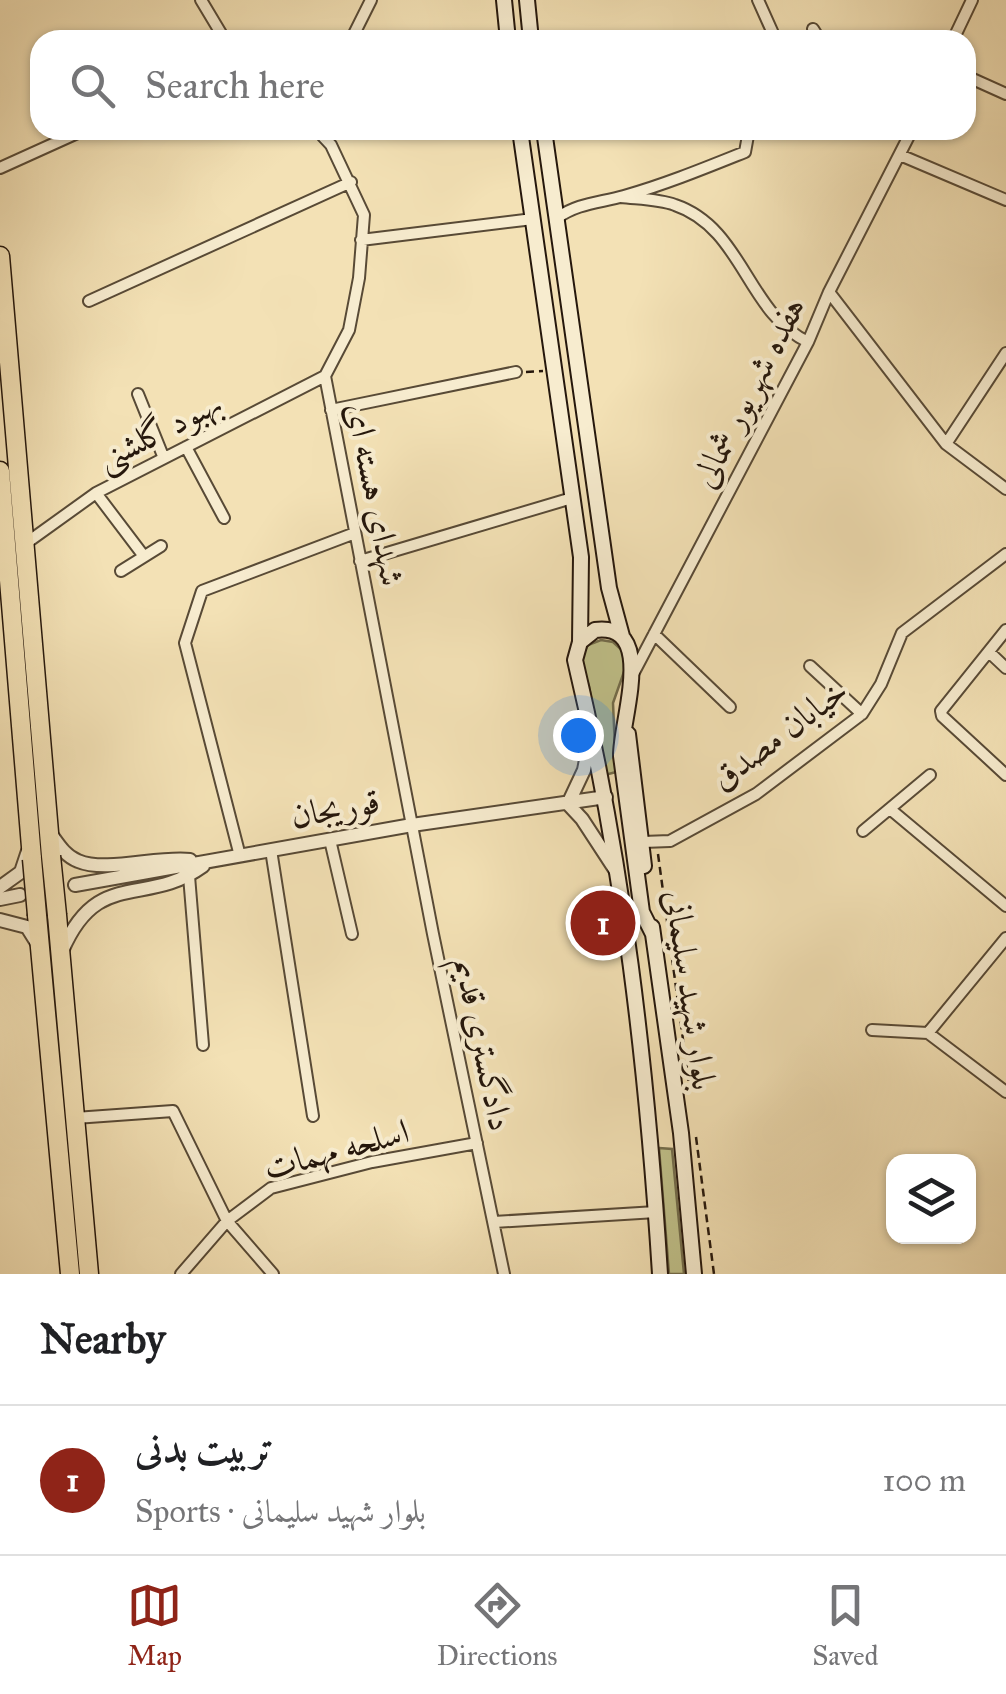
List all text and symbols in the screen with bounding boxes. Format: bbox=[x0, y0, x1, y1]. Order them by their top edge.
search box bbox=[30, 30, 976, 140]
icon: search bbox=[65, 58, 120, 113]
text: Search here bbox=[145, 62, 325, 108]
street label: هفده شهریور شمالی bbox=[682, 290, 816, 495]
street label: بهبود گلشنی bbox=[89, 381, 231, 483]
street label: شهدای هسته ای bbox=[336, 399, 414, 590]
street label: خیابان مصدق bbox=[702, 669, 857, 800]
your location bbox=[553, 710, 604, 761]
street label: قوریجان bbox=[287, 780, 383, 837]
pin: 1 bbox=[570, 886, 636, 960]
street label: بلوار شهید سلیمانی bbox=[654, 887, 726, 1093]
street label: دادگستری قدیم bbox=[436, 953, 523, 1136]
street label: اسلحه مهمات bbox=[259, 1109, 414, 1190]
map controls bbox=[886, 1154, 976, 1244]
button: layers bbox=[886, 1154, 976, 1244]
text: Nearby bbox=[40, 1313, 165, 1365]
text: تربیت بدنی bbox=[135, 1426, 274, 1472]
text: 1 bbox=[66, 1461, 79, 1500]
text: 100 m bbox=[882, 1461, 966, 1500]
text: Sports · بلوار شهید سلیمانی bbox=[135, 1492, 426, 1531]
tab: Map bbox=[127, 1578, 182, 1673]
tab: Directions bbox=[437, 1578, 558, 1673]
tab: Saved bbox=[812, 1578, 879, 1673]

